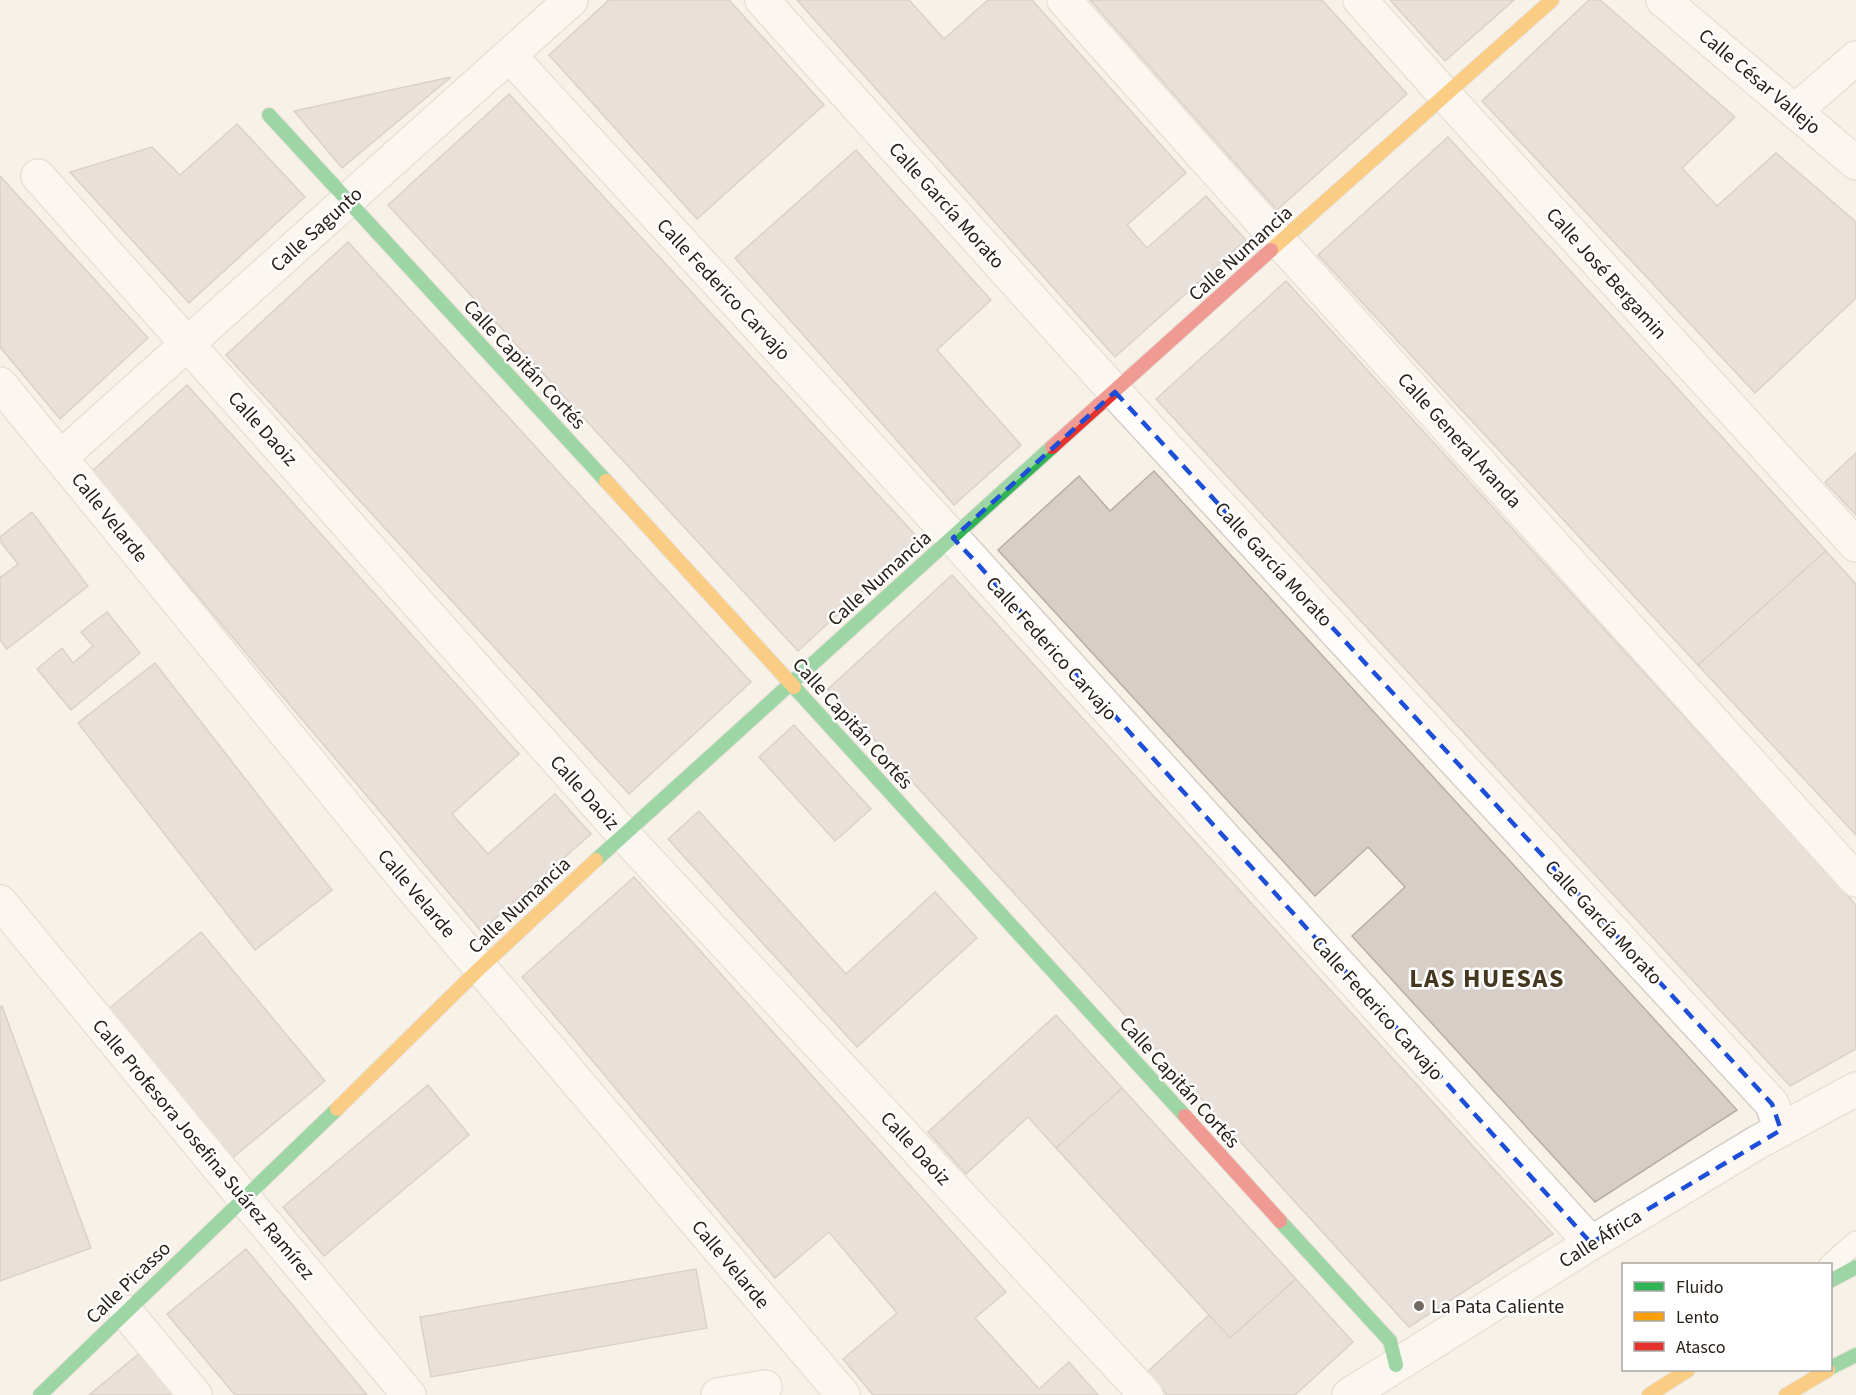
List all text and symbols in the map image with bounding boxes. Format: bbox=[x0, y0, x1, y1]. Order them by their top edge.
street label: Calle César Vallejo bbox=[1692, 22, 1827, 141]
street label: Calle García Morato bbox=[882, 136, 1011, 275]
street label: Calle Sagunto bbox=[264, 181, 369, 279]
street label: Calle Numancia bbox=[1183, 199, 1299, 308]
street label: Calle José Bergamin bbox=[1539, 202, 1673, 346]
street label: Calle Federico Carvajo bbox=[650, 212, 797, 367]
street label: Calle Capitán Cortés bbox=[457, 294, 592, 436]
street label: Calle General Aranda bbox=[1391, 367, 1528, 515]
street label: Calle Daoiz bbox=[221, 385, 304, 472]
street label: Calle Velarde bbox=[64, 467, 154, 569]
street label: Calle García Morato bbox=[1208, 496, 1339, 633]
street label: Calle Numancia bbox=[822, 524, 938, 633]
street label: Calle Federico Carvajo bbox=[979, 570, 1124, 727]
street label: Calle Capitán Cortés bbox=[785, 652, 919, 796]
street label: Calle Daoiz bbox=[543, 749, 626, 836]
street label: Calle Velarde bbox=[371, 843, 462, 944]
street label: Calle Numancia bbox=[462, 851, 577, 961]
street label: Calle García Morato bbox=[1538, 854, 1669, 991]
street label: Calle Federico Carvajo bbox=[1305, 930, 1450, 1087]
district label: LAS HUESAS bbox=[1409, 960, 1565, 997]
street label: Calle Capitán Cortés bbox=[1112, 1011, 1246, 1155]
street label: Calle Profesora Josefina Suárez Ramírez bbox=[85, 1013, 321, 1286]
street label: Calle Daoiz bbox=[874, 1105, 957, 1192]
street label: Calle África bbox=[1554, 1202, 1647, 1275]
street label: Calle Velarde bbox=[685, 1214, 776, 1315]
street label: Calle Picasso bbox=[80, 1235, 177, 1330]
legend bbox=[1622, 1263, 1832, 1371]
text: Fluido bbox=[1676, 1275, 1723, 1300]
place label: La Pata Caliente bbox=[1431, 1293, 1564, 1321]
marker: La Pata Caliente bbox=[1412, 1299, 1426, 1313]
text: Lento bbox=[1676, 1305, 1719, 1330]
text: Atasco bbox=[1676, 1335, 1725, 1360]

